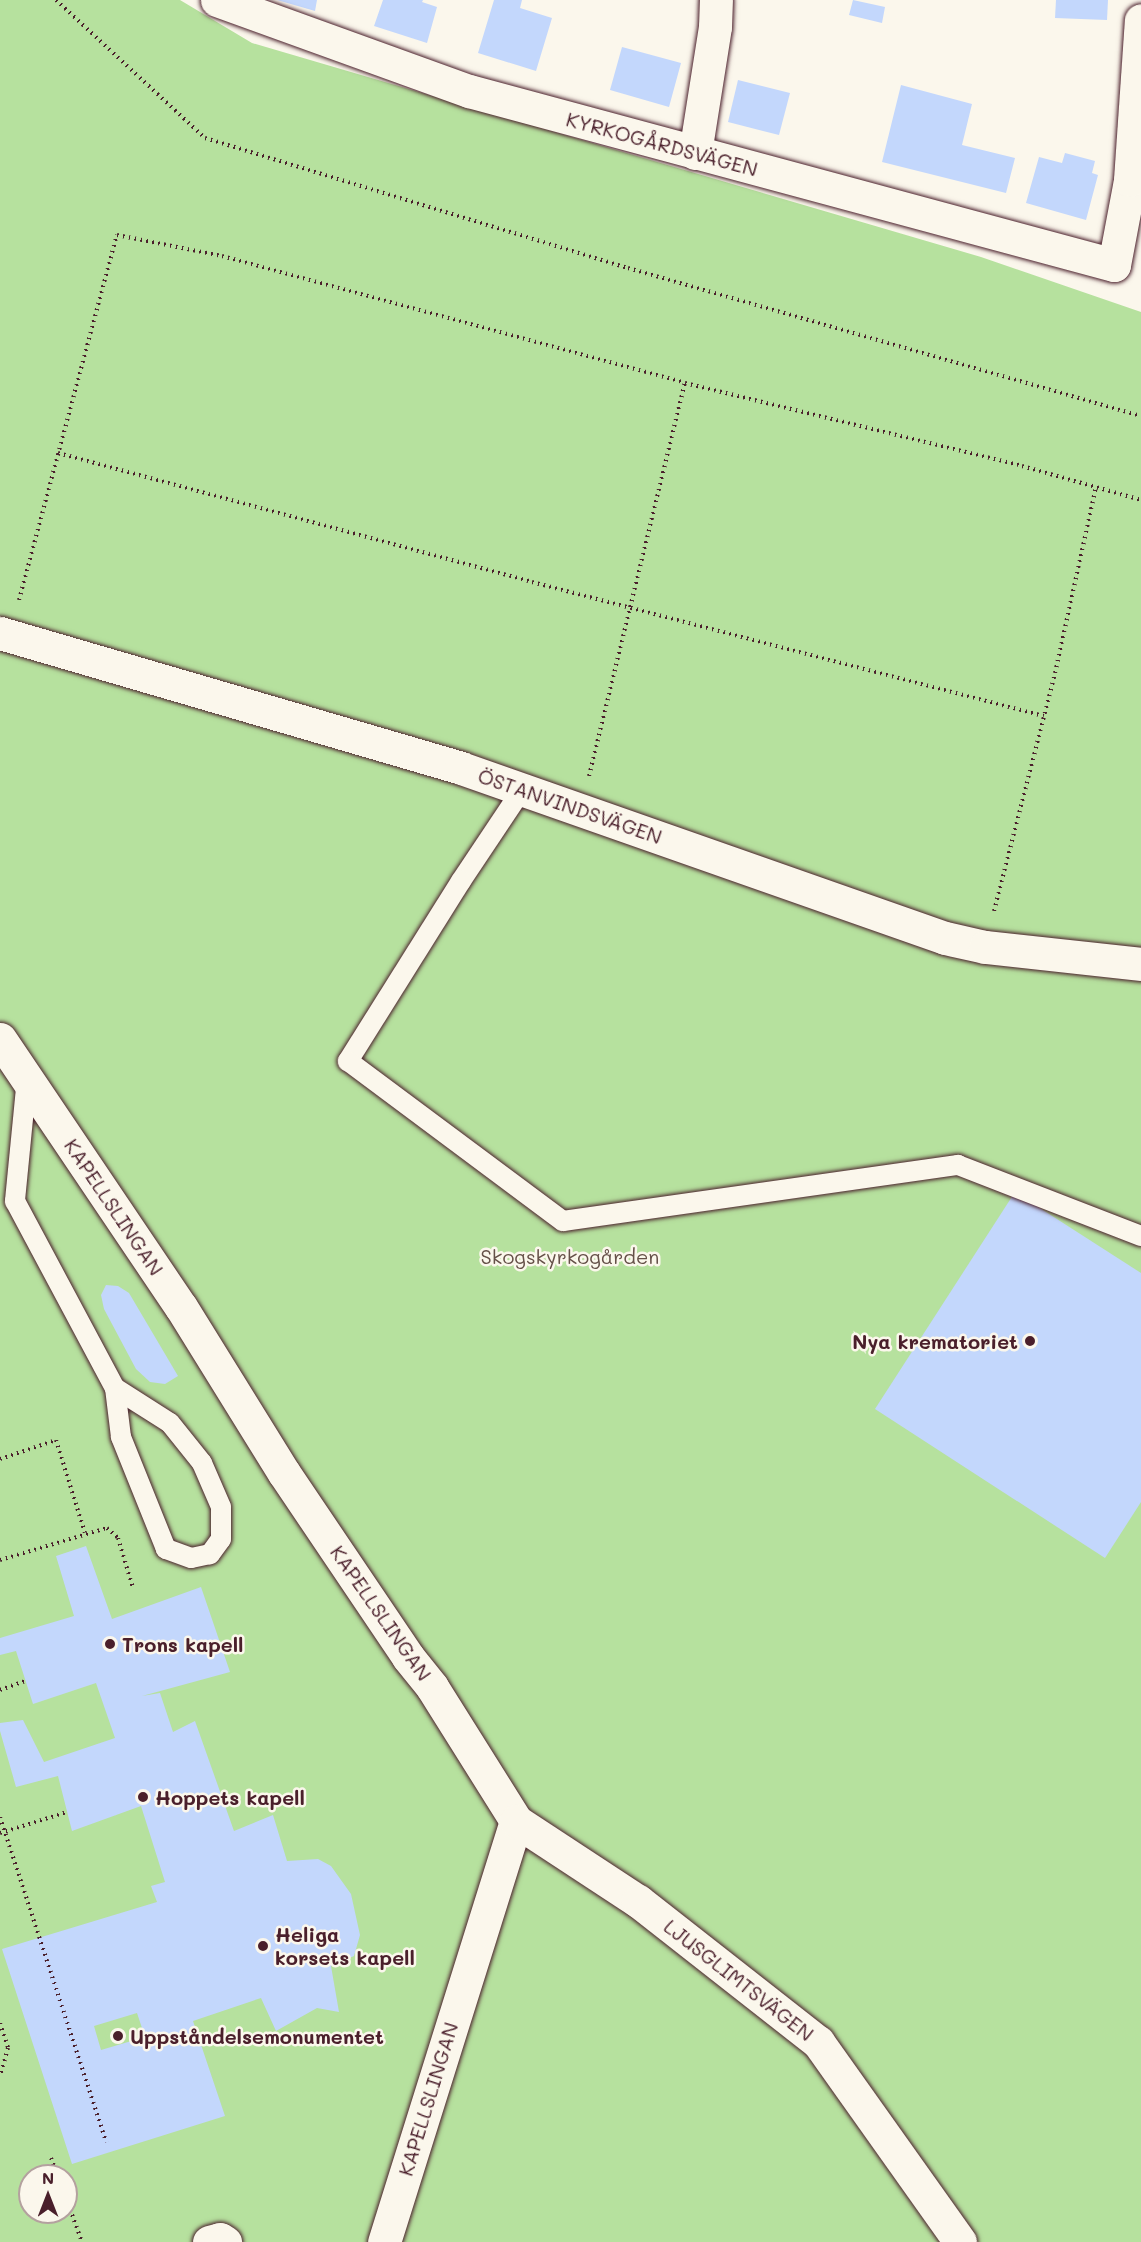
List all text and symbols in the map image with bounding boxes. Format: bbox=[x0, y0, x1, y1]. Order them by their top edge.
street label: KYRKOGÅRDSVÄGEN bbox=[564, 107, 760, 181]
street label: ÖSTANVINDSVÄGEN bbox=[475, 763, 665, 849]
street label: KAPELLSLINGAN bbox=[59, 1134, 169, 1280]
park label: Skogskyrkogården bbox=[481, 1244, 659, 1268]
place label: Nya krematoriet bbox=[852, 1329, 1018, 1353]
marker: Nya krematoriet bbox=[1023, 1334, 1037, 1348]
street label: KAPELLSLINGAN bbox=[325, 1541, 437, 1685]
place label: Trons kapell bbox=[122, 1632, 244, 1656]
marker: Trons kapell bbox=[103, 1637, 117, 1651]
place label: Hoppets kapell bbox=[155, 1785, 305, 1809]
marker: Hoppets kapell bbox=[136, 1790, 150, 1804]
street label: LJUSGLIMTSVÄGEN bbox=[659, 1914, 819, 2046]
place label: Heliga korsets kapell bbox=[275, 1922, 415, 1969]
marker: Heliga korsets kapell bbox=[256, 1939, 270, 1953]
street label: KAPELLSLINGAN bbox=[393, 2019, 463, 2179]
place label: Uppståndelsemonumentet bbox=[130, 2024, 384, 2048]
marker: Uppståndelsemonumentet bbox=[111, 2029, 125, 2043]
north arrow bbox=[18, 2164, 78, 2224]
text: N bbox=[42, 2167, 54, 2188]

